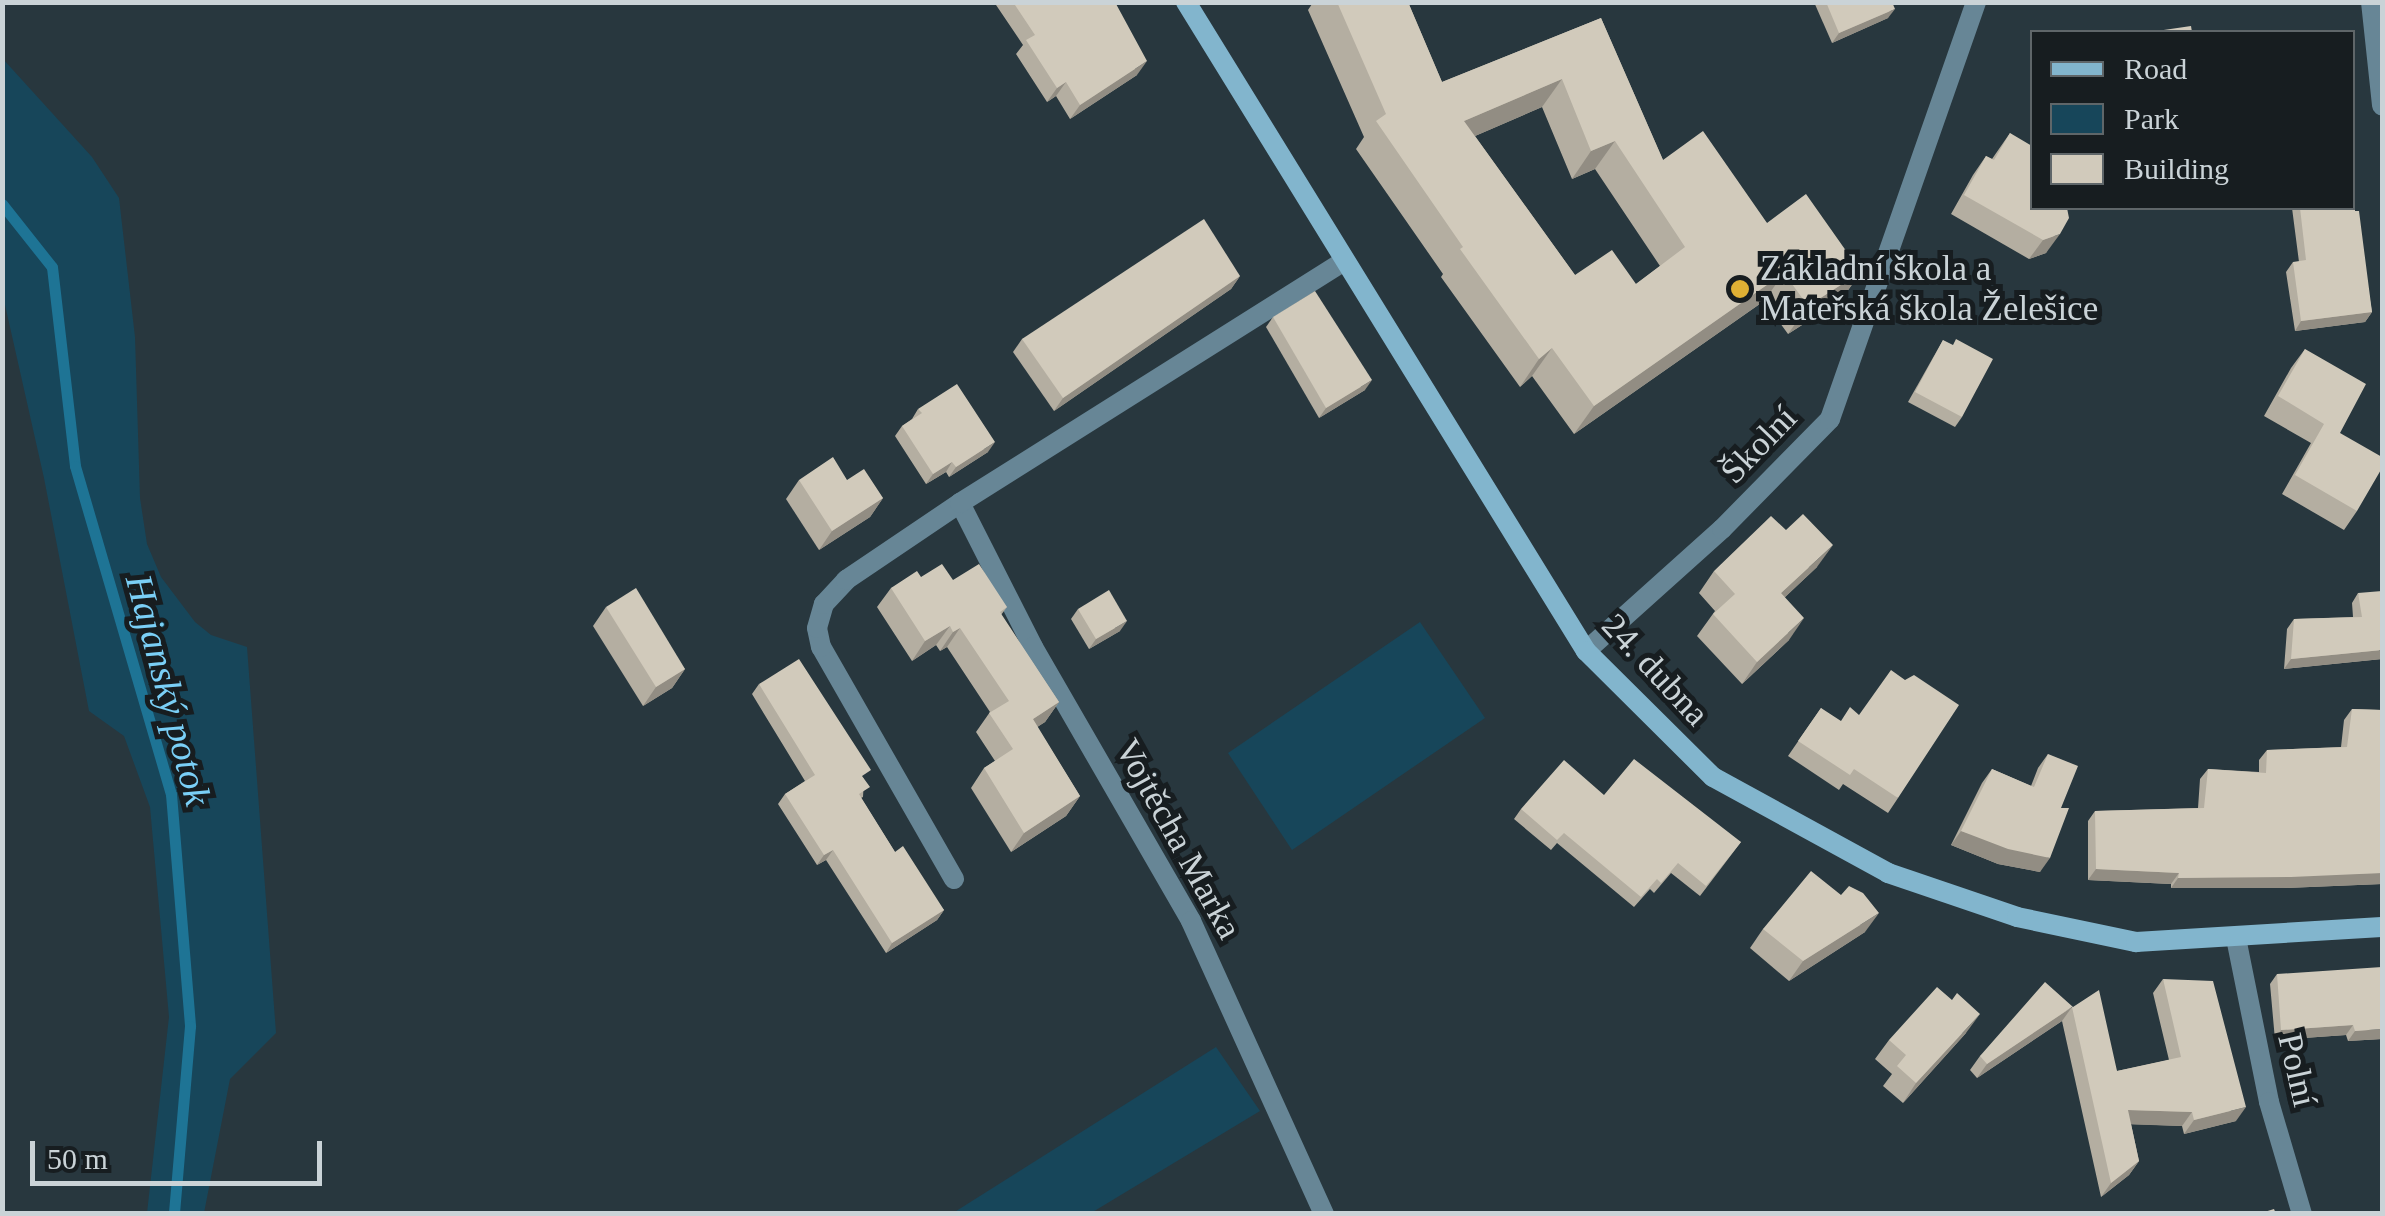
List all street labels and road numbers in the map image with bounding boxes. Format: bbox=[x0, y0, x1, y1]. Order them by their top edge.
street label: Školní bbox=[1712, 398, 1806, 492]
street label: 24. dubna bbox=[1593, 605, 1717, 735]
street label: Vojtěcha Marka bbox=[1106, 732, 1250, 946]
street label: Polní bbox=[2268, 1029, 2326, 1111]

